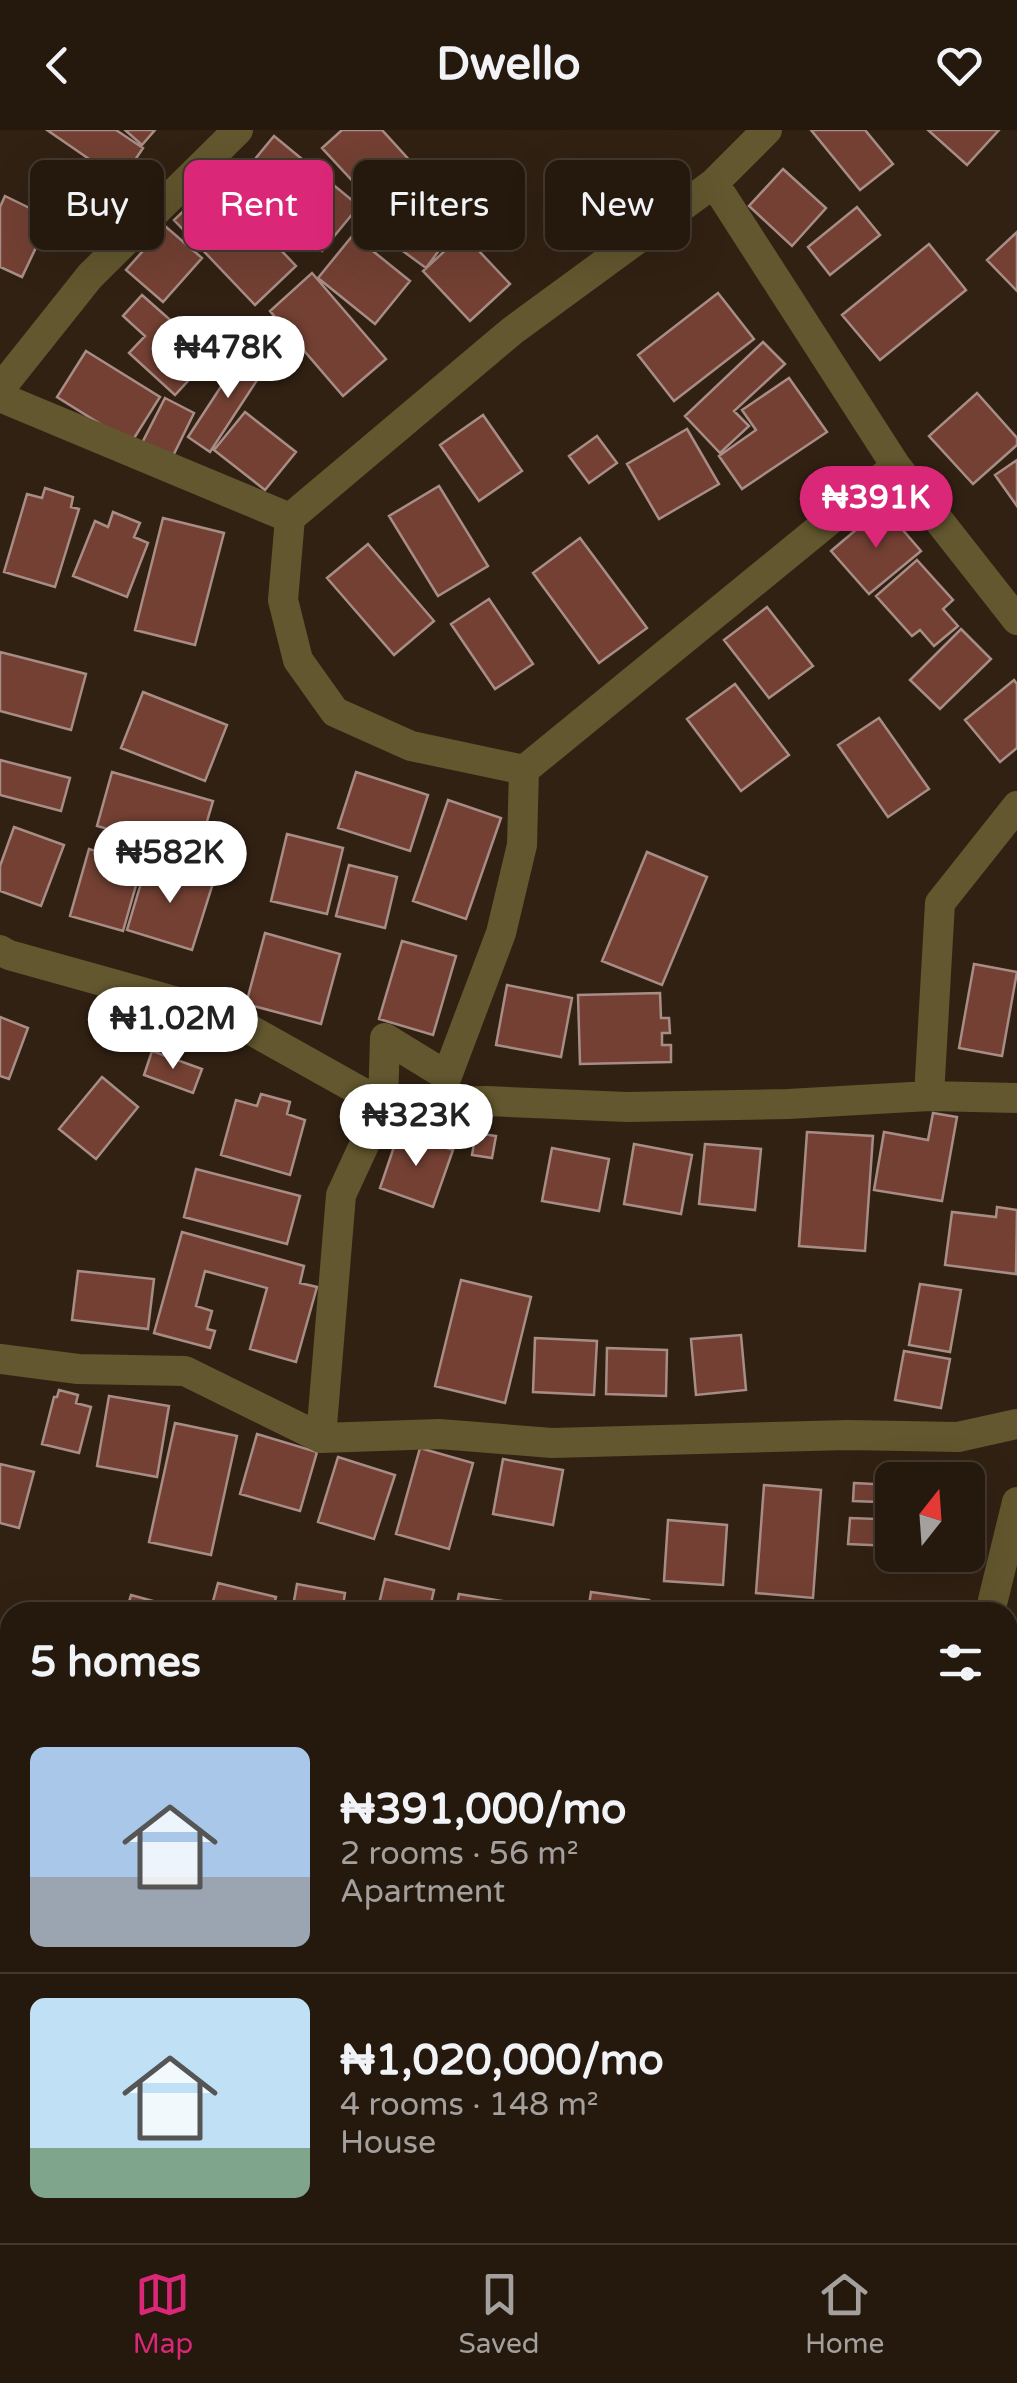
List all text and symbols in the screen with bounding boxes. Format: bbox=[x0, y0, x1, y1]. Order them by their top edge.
icon: back bbox=[30, 38, 85, 93]
text: Dwello bbox=[436, 38, 581, 92]
icon: heart bbox=[932, 38, 987, 93]
chip: Buy bbox=[30, 160, 164, 250]
chip: Rent bbox=[184, 160, 333, 250]
chip: Filters bbox=[353, 160, 525, 250]
chip: New bbox=[545, 160, 690, 250]
pin: ₦478K bbox=[158, 316, 298, 401]
text: ₦478K bbox=[174, 329, 282, 367]
pin: ₦391K bbox=[806, 466, 946, 551]
text: ₦391K bbox=[822, 479, 930, 517]
pin: ₦582K bbox=[100, 821, 240, 906]
text: ₦582K bbox=[116, 834, 224, 872]
pin: ₦1.02M bbox=[92, 987, 254, 1072]
text: ₦1.02M bbox=[110, 1000, 236, 1038]
pin: ₦323K bbox=[346, 1084, 486, 1169]
text: ₦323K bbox=[362, 1097, 470, 1135]
north arrow bbox=[875, 1462, 985, 1572]
map controls bbox=[875, 1462, 985, 1572]
icon: filters bbox=[933, 1635, 988, 1690]
text: 5 homes bbox=[30, 1637, 201, 1688]
text: ₦391,000/mo bbox=[340, 1784, 626, 1835]
icon: home bbox=[110, 1787, 230, 1907]
text: 2 rooms · 56 m² bbox=[340, 1835, 579, 1873]
text: Apartment bbox=[340, 1873, 505, 1911]
text: ₦1,020,000/mo bbox=[340, 2035, 664, 2086]
icon: home bbox=[110, 2038, 230, 2158]
text: 4 rooms · 148 m² bbox=[340, 2086, 599, 2124]
text: House bbox=[340, 2124, 436, 2162]
tab: Map bbox=[133, 2267, 193, 2361]
tab: Saved bbox=[459, 2267, 540, 2361]
tab: Home bbox=[805, 2267, 884, 2361]

